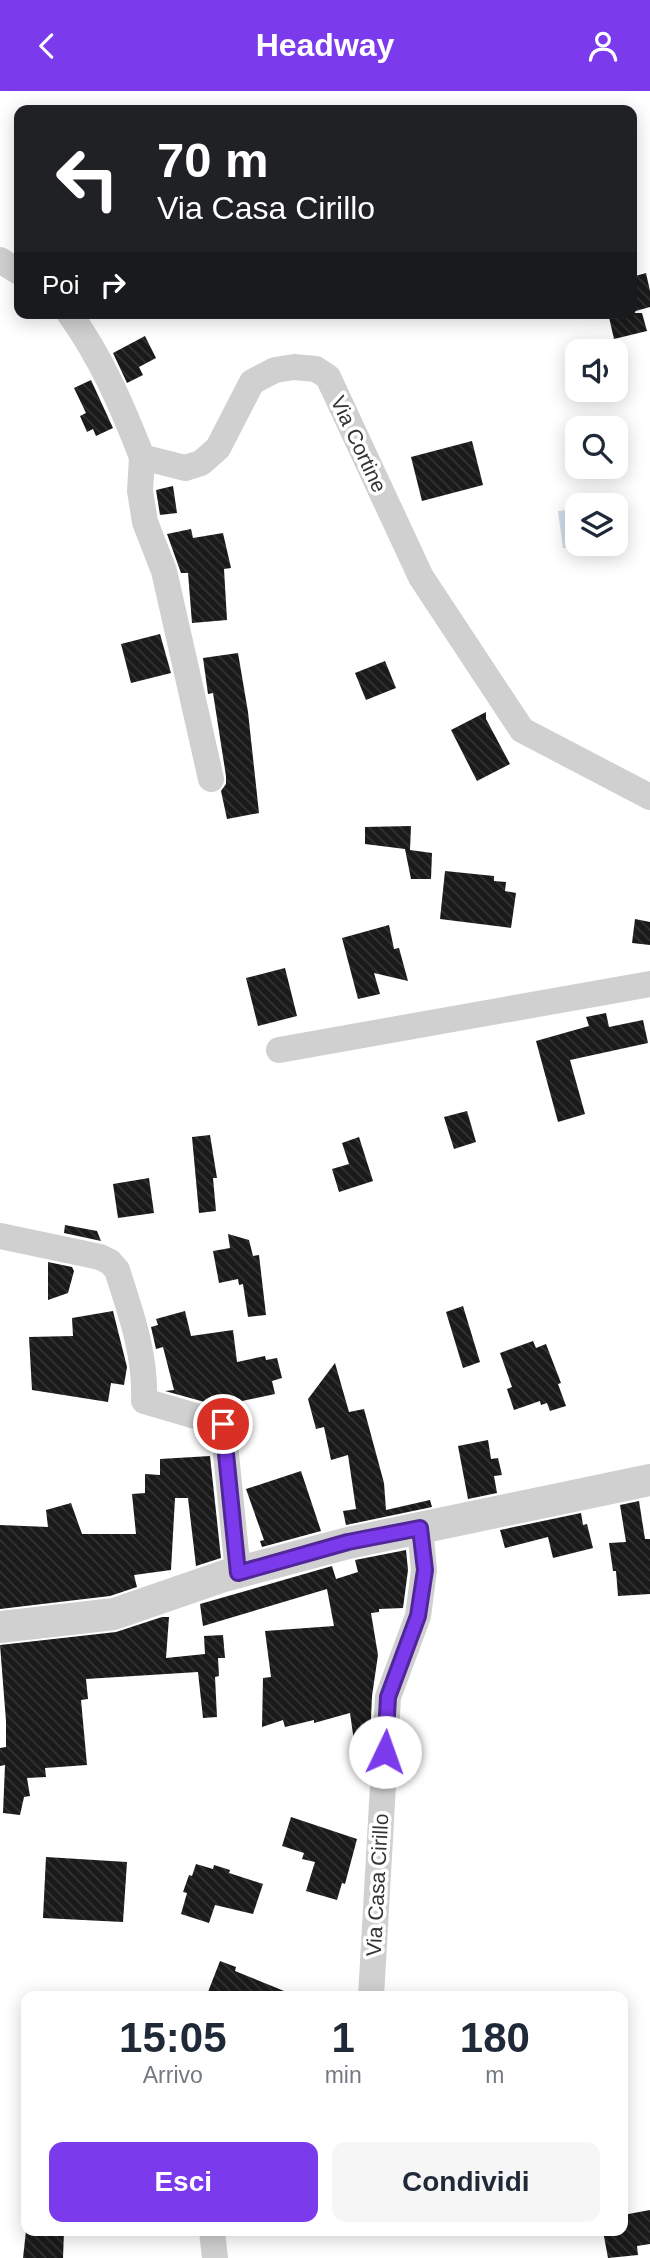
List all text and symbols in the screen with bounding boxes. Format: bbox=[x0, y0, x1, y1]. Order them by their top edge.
icon: back bbox=[28, 27, 66, 65]
text: Headway bbox=[256, 27, 394, 63]
icon: person bbox=[584, 27, 622, 65]
icon: left bbox=[42, 133, 133, 224]
text: 70 m bbox=[157, 133, 269, 187]
text: Via Casa Cirillo bbox=[157, 190, 375, 226]
icon: right bbox=[94, 266, 132, 304]
text: Poi bbox=[42, 270, 80, 300]
map controls bbox=[565, 339, 628, 556]
button: sound bbox=[565, 339, 628, 402]
street label: Via Cortine bbox=[327, 392, 391, 496]
button: search bbox=[565, 416, 628, 479]
button: layers bbox=[565, 493, 628, 556]
pin bbox=[193, 1394, 253, 1454]
icon: arrive bbox=[204, 1405, 242, 1443]
position arrow bbox=[348, 1715, 422, 1789]
street label: Via Casa Cirillo bbox=[362, 1813, 392, 1957]
text: 15:05 bbox=[119, 2014, 227, 2061]
text: 1 bbox=[331, 2014, 355, 2061]
text: 180 bbox=[460, 2014, 530, 2061]
text: Arrivo bbox=[143, 2062, 203, 2088]
text: min bbox=[325, 2062, 362, 2088]
text: m bbox=[485, 2062, 504, 2088]
button: Esci bbox=[49, 2142, 318, 2222]
button: Condividi bbox=[332, 2142, 600, 2222]

